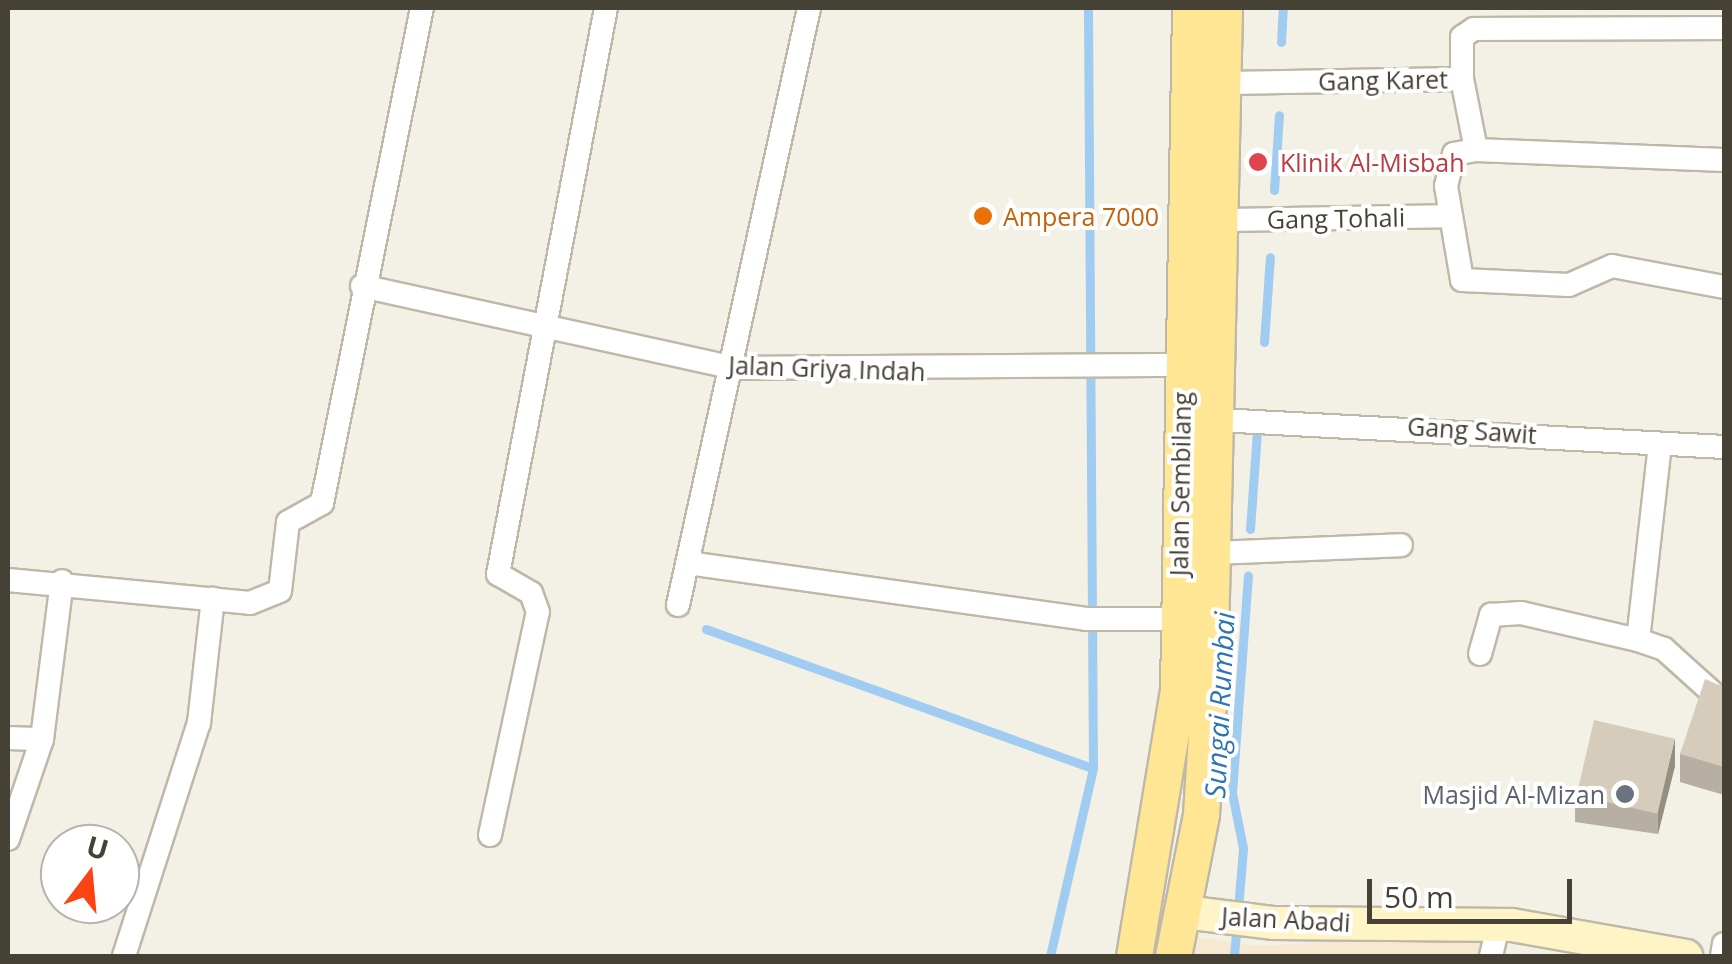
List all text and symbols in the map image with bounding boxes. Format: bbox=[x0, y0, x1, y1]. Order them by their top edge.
street label: Gang Karet bbox=[1318, 64, 1448, 96]
place label: Klinik Al-Misbah bbox=[1280, 147, 1465, 177]
marker: Klinik Al-Misbah bbox=[1245, 149, 1271, 175]
place label: Ampera 7000 bbox=[1003, 201, 1159, 231]
street label: Gang Tohali bbox=[1267, 202, 1405, 234]
marker: Ampera 7000 bbox=[972, 205, 994, 227]
street label: Jalan Griya Indah bbox=[728, 350, 926, 386]
street label: Jalan Sembilang bbox=[1163, 392, 1197, 576]
street label: Gang Sawit bbox=[1406, 411, 1538, 449]
water label: Sungai Rumbai bbox=[1197, 611, 1241, 799]
place label: Masjid Al-Mizan bbox=[1422, 779, 1605, 809]
marker: Masjid Al-Mizan bbox=[1614, 783, 1636, 805]
north arrow bbox=[40, 824, 140, 924]
text: U bbox=[82, 826, 113, 868]
scale bar bbox=[1372, 859, 1577, 921]
text: 50 m bbox=[1384, 876, 1454, 917]
street label: Jalan Abadi bbox=[1221, 901, 1351, 937]

